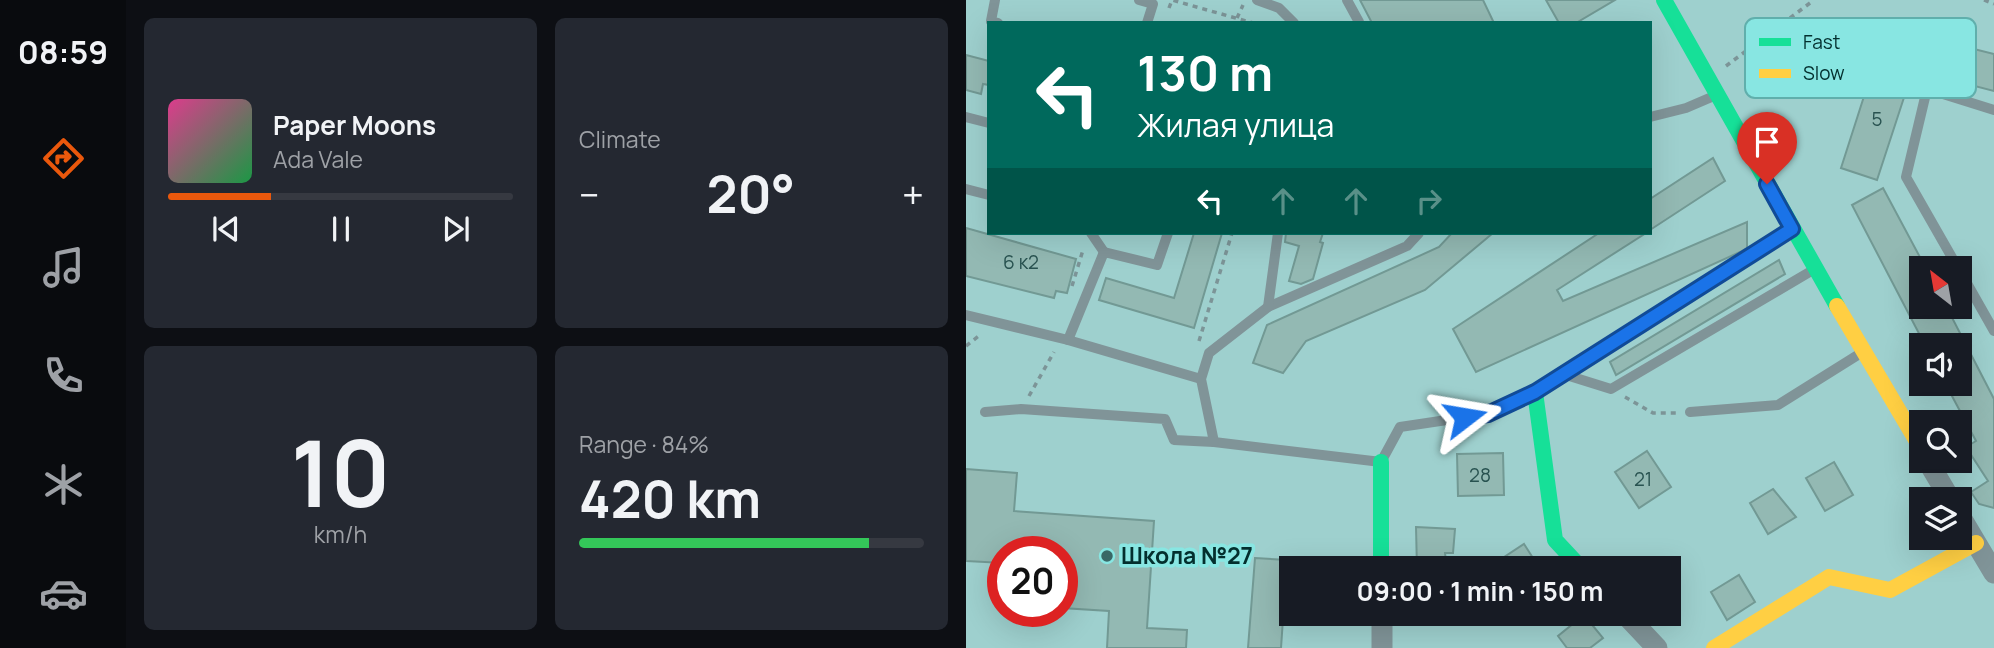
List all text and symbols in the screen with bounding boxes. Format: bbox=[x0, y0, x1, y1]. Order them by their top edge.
legend bbox=[1745, 18, 1976, 98]
text: Fast bbox=[1803, 29, 1840, 55]
text: 08:59 bbox=[18, 30, 108, 74]
text: 130 m bbox=[1137, 39, 1273, 106]
icon: left bbox=[1022, 49, 1113, 140]
text: Slow bbox=[1803, 60, 1845, 86]
text: Жилая улица bbox=[1137, 103, 1334, 147]
house number: 5 bbox=[1872, 106, 1883, 132]
text: Paper Moons bbox=[273, 107, 436, 143]
pin bbox=[1737, 112, 1797, 184]
text: Climate bbox=[579, 123, 661, 155]
icon: arrive bbox=[1748, 123, 1786, 161]
icon: directions bbox=[39, 134, 88, 183]
text: Ada Vale bbox=[273, 143, 363, 175]
text: 20° bbox=[707, 158, 795, 229]
text: − bbox=[579, 168, 600, 220]
text: + bbox=[902, 168, 924, 220]
icon: left bbox=[1191, 182, 1229, 220]
icon: ahead bbox=[1264, 182, 1302, 220]
icon: ahead bbox=[1337, 182, 1375, 220]
icon: right bbox=[1410, 182, 1448, 220]
icon: previous bbox=[207, 210, 245, 248]
icon: pause bbox=[322, 210, 360, 248]
icon: next bbox=[437, 210, 475, 248]
icon: music bbox=[39, 243, 88, 292]
house number: 6 к2 bbox=[1003, 249, 1039, 275]
north arrow bbox=[1909, 256, 1972, 318]
map controls bbox=[1909, 256, 1972, 550]
button: sound bbox=[1909, 333, 1972, 396]
icon: phone bbox=[39, 351, 88, 400]
position arrow bbox=[1428, 380, 1502, 454]
text: 10 bbox=[291, 410, 390, 534]
button: search bbox=[1909, 410, 1972, 473]
text: Range · 84% bbox=[579, 428, 709, 460]
icon: climate bbox=[39, 460, 88, 509]
house number: 28 bbox=[1469, 462, 1491, 488]
text: 420 km bbox=[579, 463, 761, 534]
house number: 21 bbox=[1634, 466, 1652, 492]
button: layers bbox=[1909, 487, 1972, 550]
text: km/h bbox=[314, 518, 367, 550]
speed limit sign: 20 bbox=[987, 536, 1078, 627]
place label: Школа №27 bbox=[1121, 539, 1253, 571]
marker: Школа №27 bbox=[1099, 548, 1115, 564]
icon: car bbox=[39, 569, 88, 618]
text: 09:00 · 1 min · 150 m bbox=[1357, 573, 1603, 609]

